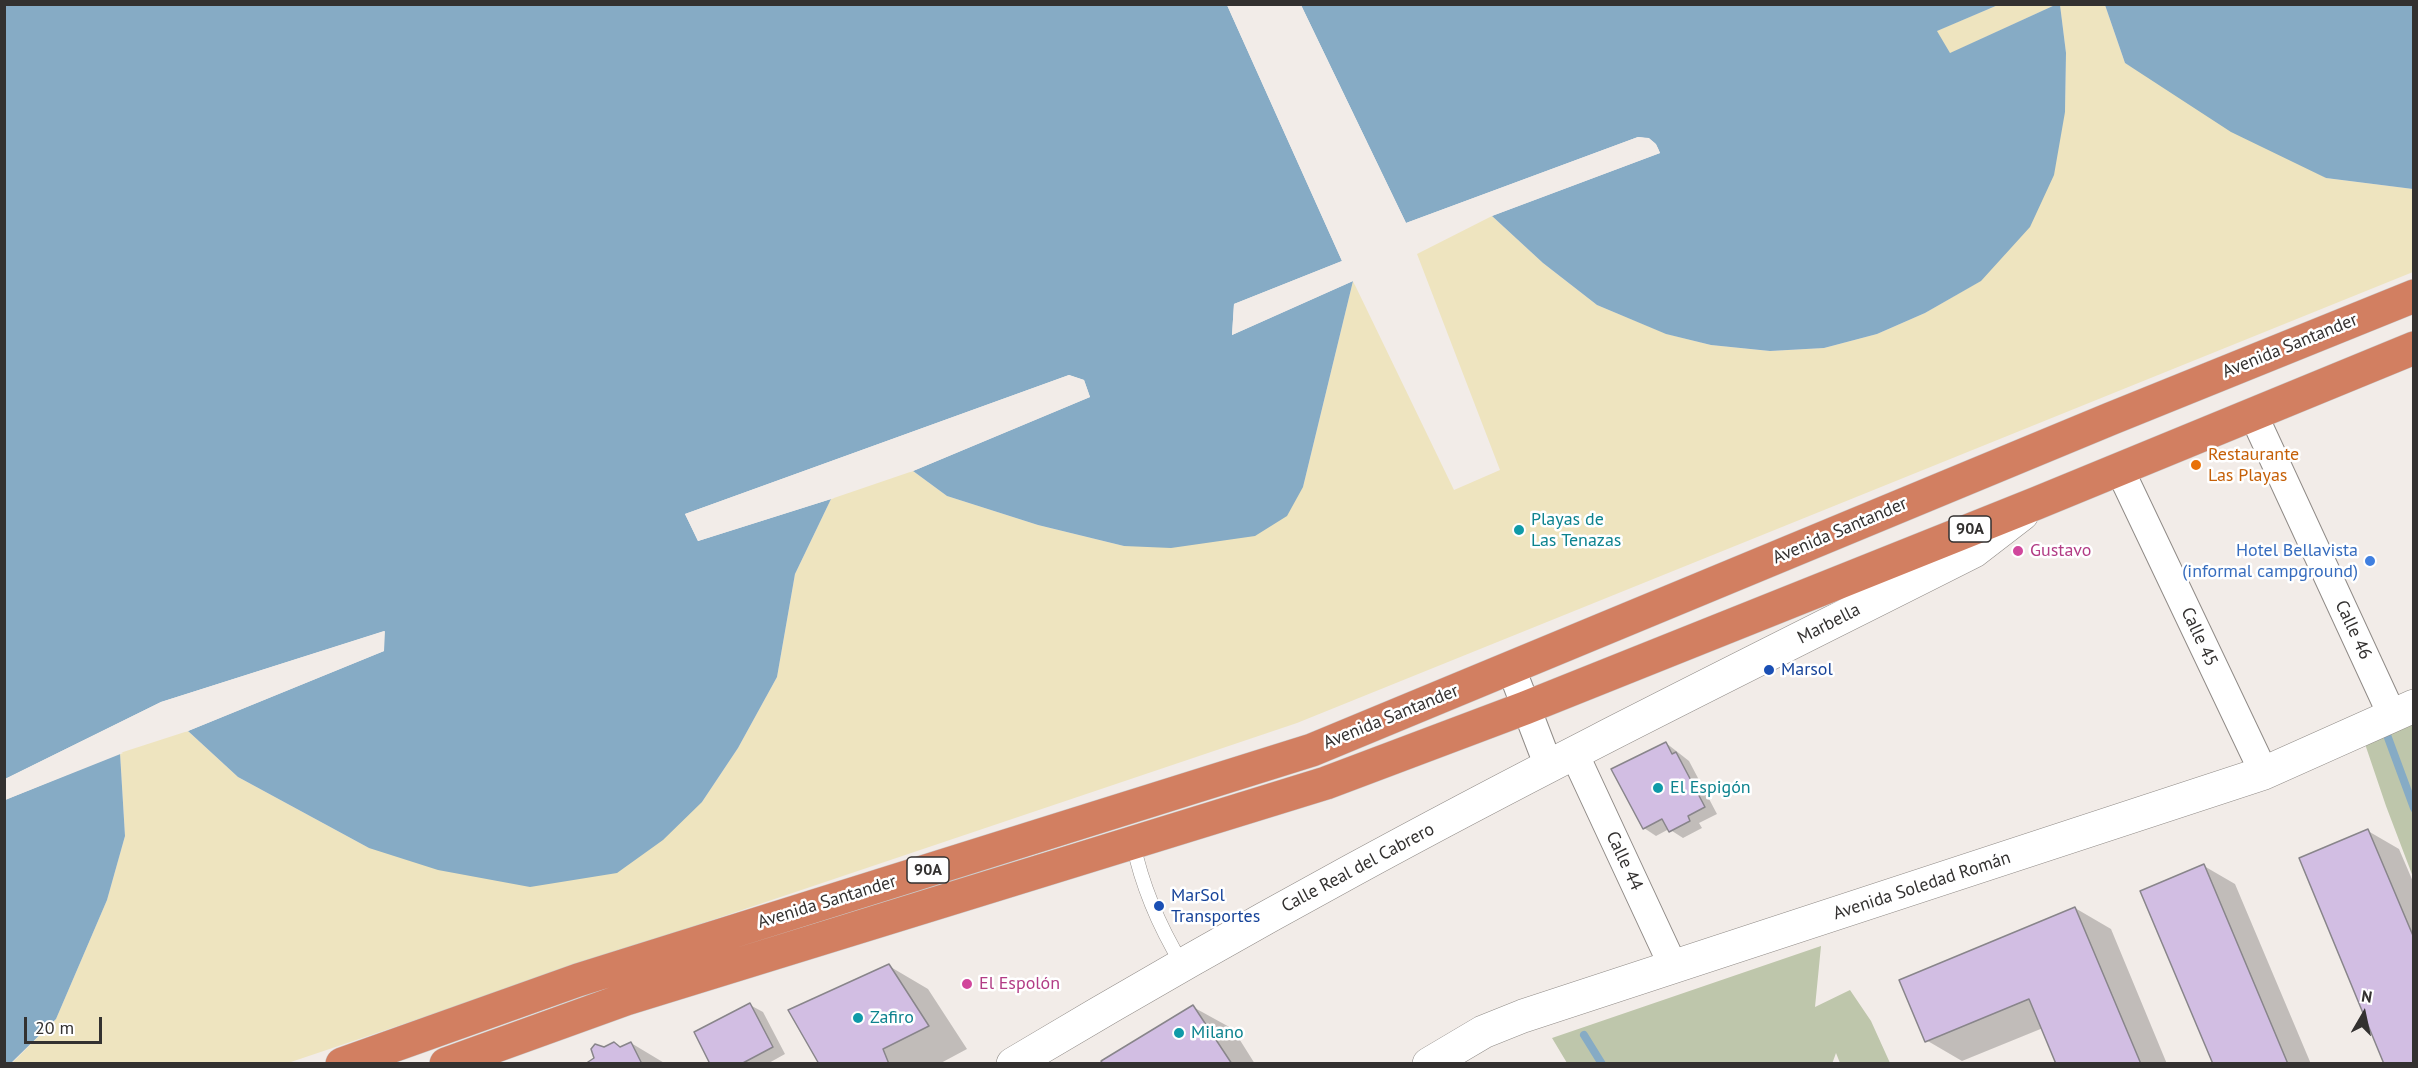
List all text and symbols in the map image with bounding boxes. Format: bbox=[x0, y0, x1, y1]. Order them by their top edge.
street label: Avenida Santander bbox=[2219, 309, 2361, 383]
place label: Restaurante Las Playas bbox=[2208, 444, 2299, 486]
marker: Restaurante Las Playas bbox=[2189, 458, 2203, 472]
street label: Avenida Santander bbox=[1770, 493, 1910, 569]
place label: Playas de Las Tenazas bbox=[1531, 509, 1621, 552]
road number: 90A bbox=[1949, 516, 1991, 542]
marker: Playas de Las Tenazas bbox=[1512, 523, 1526, 537]
place label: Gustavo bbox=[2030, 540, 2091, 562]
place label: Hotel Bellavista (informal campground) bbox=[2182, 540, 2358, 582]
marker: Gustavo bbox=[2011, 544, 2025, 558]
marker: Hotel Bellavista (informal campground) bbox=[2363, 554, 2377, 568]
street label: Calle 46 bbox=[2330, 597, 2376, 663]
street label: Marbella bbox=[1794, 599, 1864, 649]
street label: Calle 45 bbox=[2176, 604, 2222, 670]
place label: Marsol bbox=[1781, 659, 1833, 681]
marker: Marsol bbox=[1762, 663, 1776, 677]
street label: Avenida Santander bbox=[1320, 680, 1462, 754]
place label: El Espigón bbox=[1670, 777, 1751, 799]
marker: El Espigón bbox=[1651, 781, 1665, 795]
street label: Calle Real del Cabrero bbox=[1278, 819, 1438, 917]
street label: Calle 44 bbox=[1601, 828, 1647, 894]
street label: Avenida Soledad Román bbox=[1831, 847, 2013, 925]
road number: 90A bbox=[907, 857, 949, 883]
street label: Avenida Santander bbox=[755, 871, 899, 933]
place label: MarSol Transportes bbox=[1171, 885, 1260, 928]
marker: MarSol Transportes bbox=[1152, 899, 1166, 913]
place label: El Espolón bbox=[979, 973, 1060, 995]
marker: El Espolón bbox=[960, 977, 974, 991]
north arrow bbox=[2334, 984, 2394, 1044]
text: N bbox=[2360, 986, 2374, 1007]
scale bar bbox=[27, 1005, 105, 1043]
place label: Zafiro bbox=[870, 1007, 914, 1029]
marker: Zafiro bbox=[851, 1011, 865, 1025]
text: 20 m bbox=[35, 1016, 74, 1039]
place label: Milano bbox=[1191, 1022, 1244, 1044]
marker: Milano bbox=[1172, 1026, 1186, 1040]

